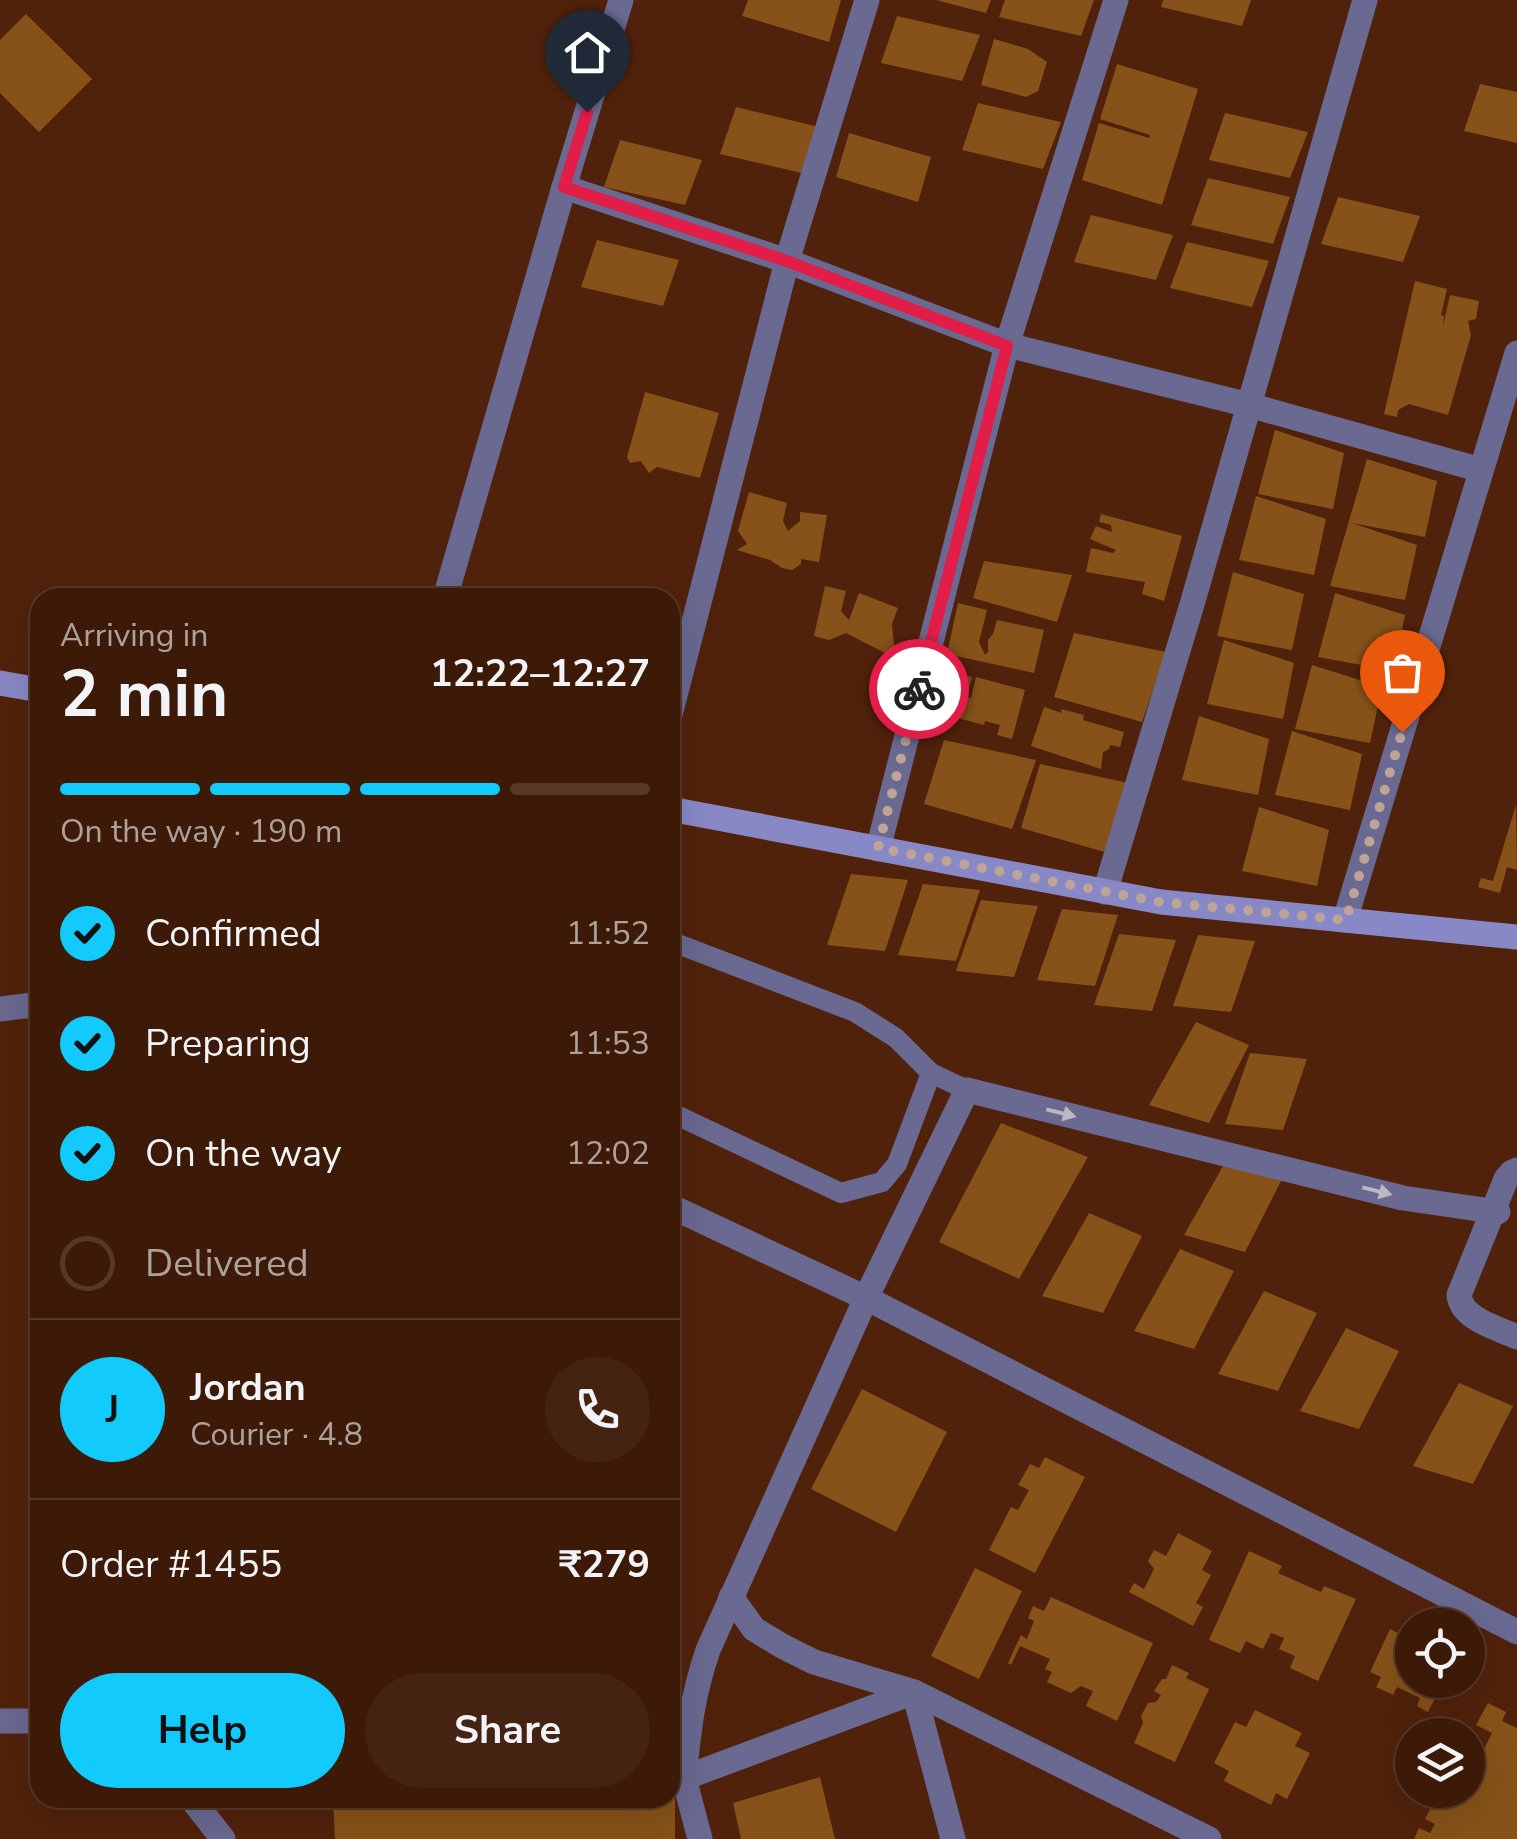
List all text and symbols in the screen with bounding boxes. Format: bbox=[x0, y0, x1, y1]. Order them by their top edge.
pin bbox=[545, 10, 630, 113]
icon: home bbox=[560, 25, 615, 80]
text: Arriving in bbox=[60, 614, 208, 657]
pin bbox=[1360, 630, 1445, 733]
courier bbox=[869, 639, 969, 739]
icon: bag bbox=[1375, 645, 1430, 700]
text: 12:22–12:27 bbox=[430, 648, 650, 699]
text: 2 min bbox=[60, 650, 228, 739]
icon: bike bbox=[892, 662, 947, 717]
text: On the way · 190 m bbox=[60, 810, 342, 853]
icon: check bbox=[60, 906, 115, 961]
text: Confirmed bbox=[145, 908, 322, 959]
text: 11:52 bbox=[566, 912, 650, 955]
icon: check bbox=[60, 1016, 115, 1071]
text: Preparing bbox=[145, 1018, 311, 1069]
text: 11:53 bbox=[566, 1022, 650, 1065]
one-way arrow bbox=[1046, 1106, 1077, 1121]
icon: check bbox=[60, 1126, 115, 1181]
text: On the way bbox=[145, 1128, 341, 1179]
text: 12:02 bbox=[566, 1132, 650, 1175]
one-way arrow bbox=[1362, 1184, 1393, 1200]
text: Delivered bbox=[145, 1238, 309, 1289]
button: phone bbox=[545, 1357, 650, 1462]
text: Jordan bbox=[190, 1362, 306, 1413]
text: J bbox=[106, 1384, 119, 1435]
text: Courier · 4.8 bbox=[190, 1413, 363, 1456]
text: Order #1455 bbox=[60, 1539, 282, 1590]
text: ₹279 bbox=[559, 1539, 650, 1590]
map controls bbox=[1395, 1608, 1485, 1808]
button: locate bbox=[1395, 1608, 1485, 1698]
button: Help bbox=[60, 1673, 345, 1788]
button: Share bbox=[365, 1673, 650, 1788]
button: layers bbox=[1395, 1718, 1485, 1808]

